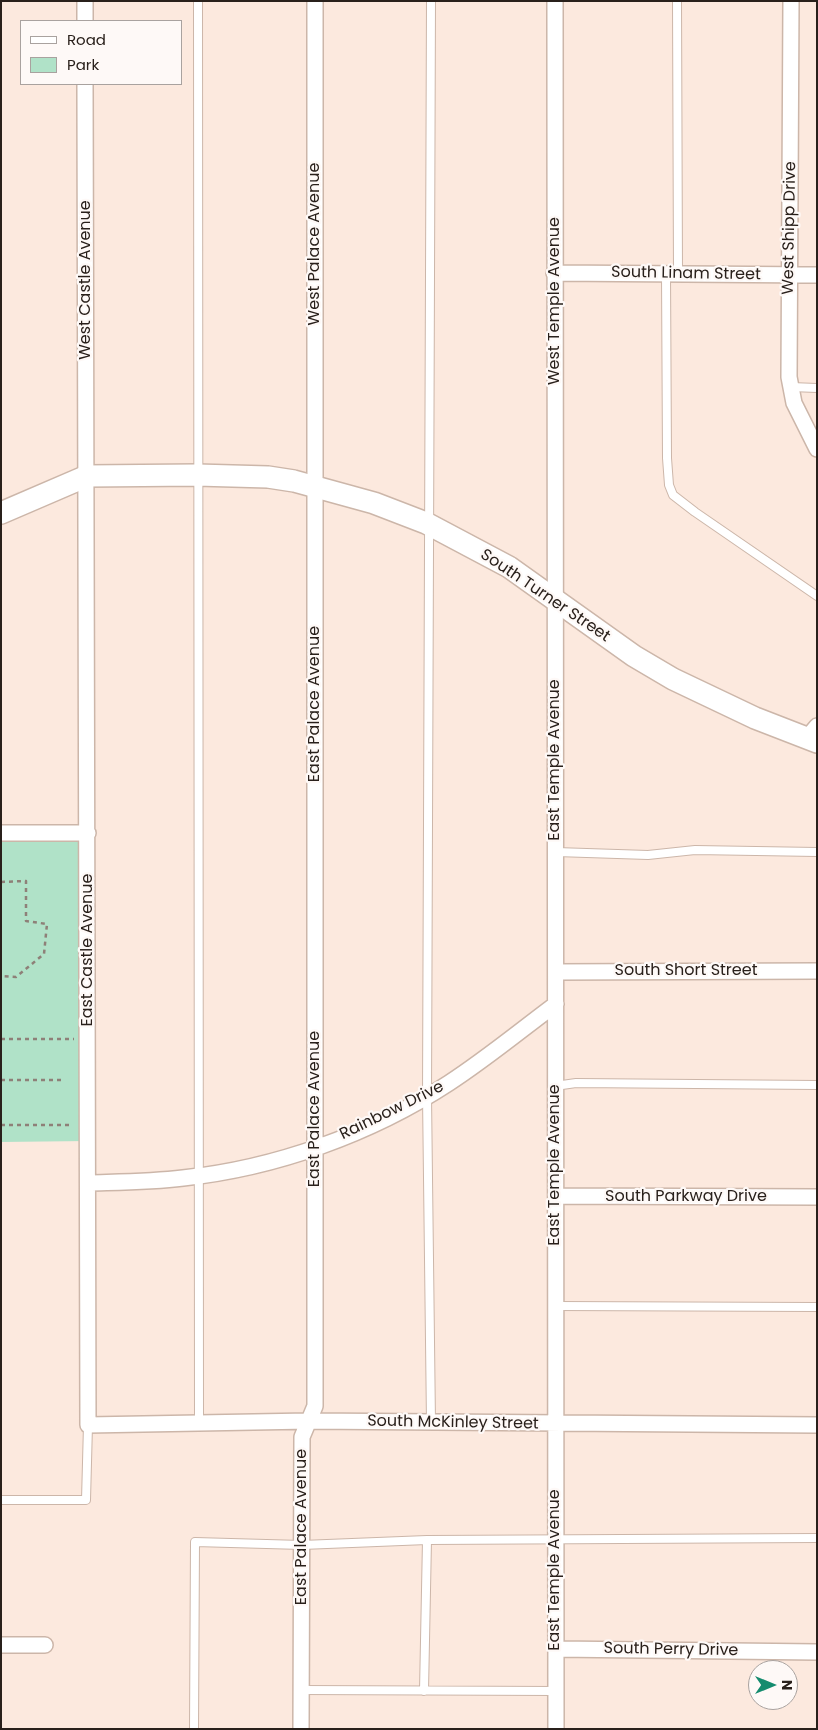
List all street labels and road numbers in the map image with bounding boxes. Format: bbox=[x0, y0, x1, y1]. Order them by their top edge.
street label: West Shipp Drive bbox=[779, 161, 801, 295]
street label: West Palace Avenue bbox=[305, 163, 325, 325]
street label: West Castle Avenue bbox=[76, 200, 96, 360]
street label: West Temple Avenue bbox=[545, 217, 565, 385]
street label: South Linam Street bbox=[611, 263, 761, 285]
street label: South Turner Street bbox=[476, 545, 614, 647]
street label: East Palace Avenue bbox=[305, 626, 325, 782]
street label: East Temple Avenue bbox=[545, 679, 565, 841]
street label: East Castle Avenue bbox=[78, 873, 98, 1027]
street label: South Short Street bbox=[615, 961, 757, 981]
street label: East Palace Avenue bbox=[305, 1031, 325, 1187]
street label: Rainbow Drive bbox=[337, 1078, 447, 1144]
street label: East Temple Avenue bbox=[545, 1084, 565, 1246]
street label: South Parkway Drive bbox=[605, 1187, 767, 1207]
street label: South McKinley Street bbox=[367, 1412, 539, 1434]
street label: East Palace Avenue bbox=[292, 1449, 312, 1605]
street label: East Temple Avenue bbox=[545, 1489, 565, 1651]
street label: South Perry Drive bbox=[603, 1639, 739, 1661]

